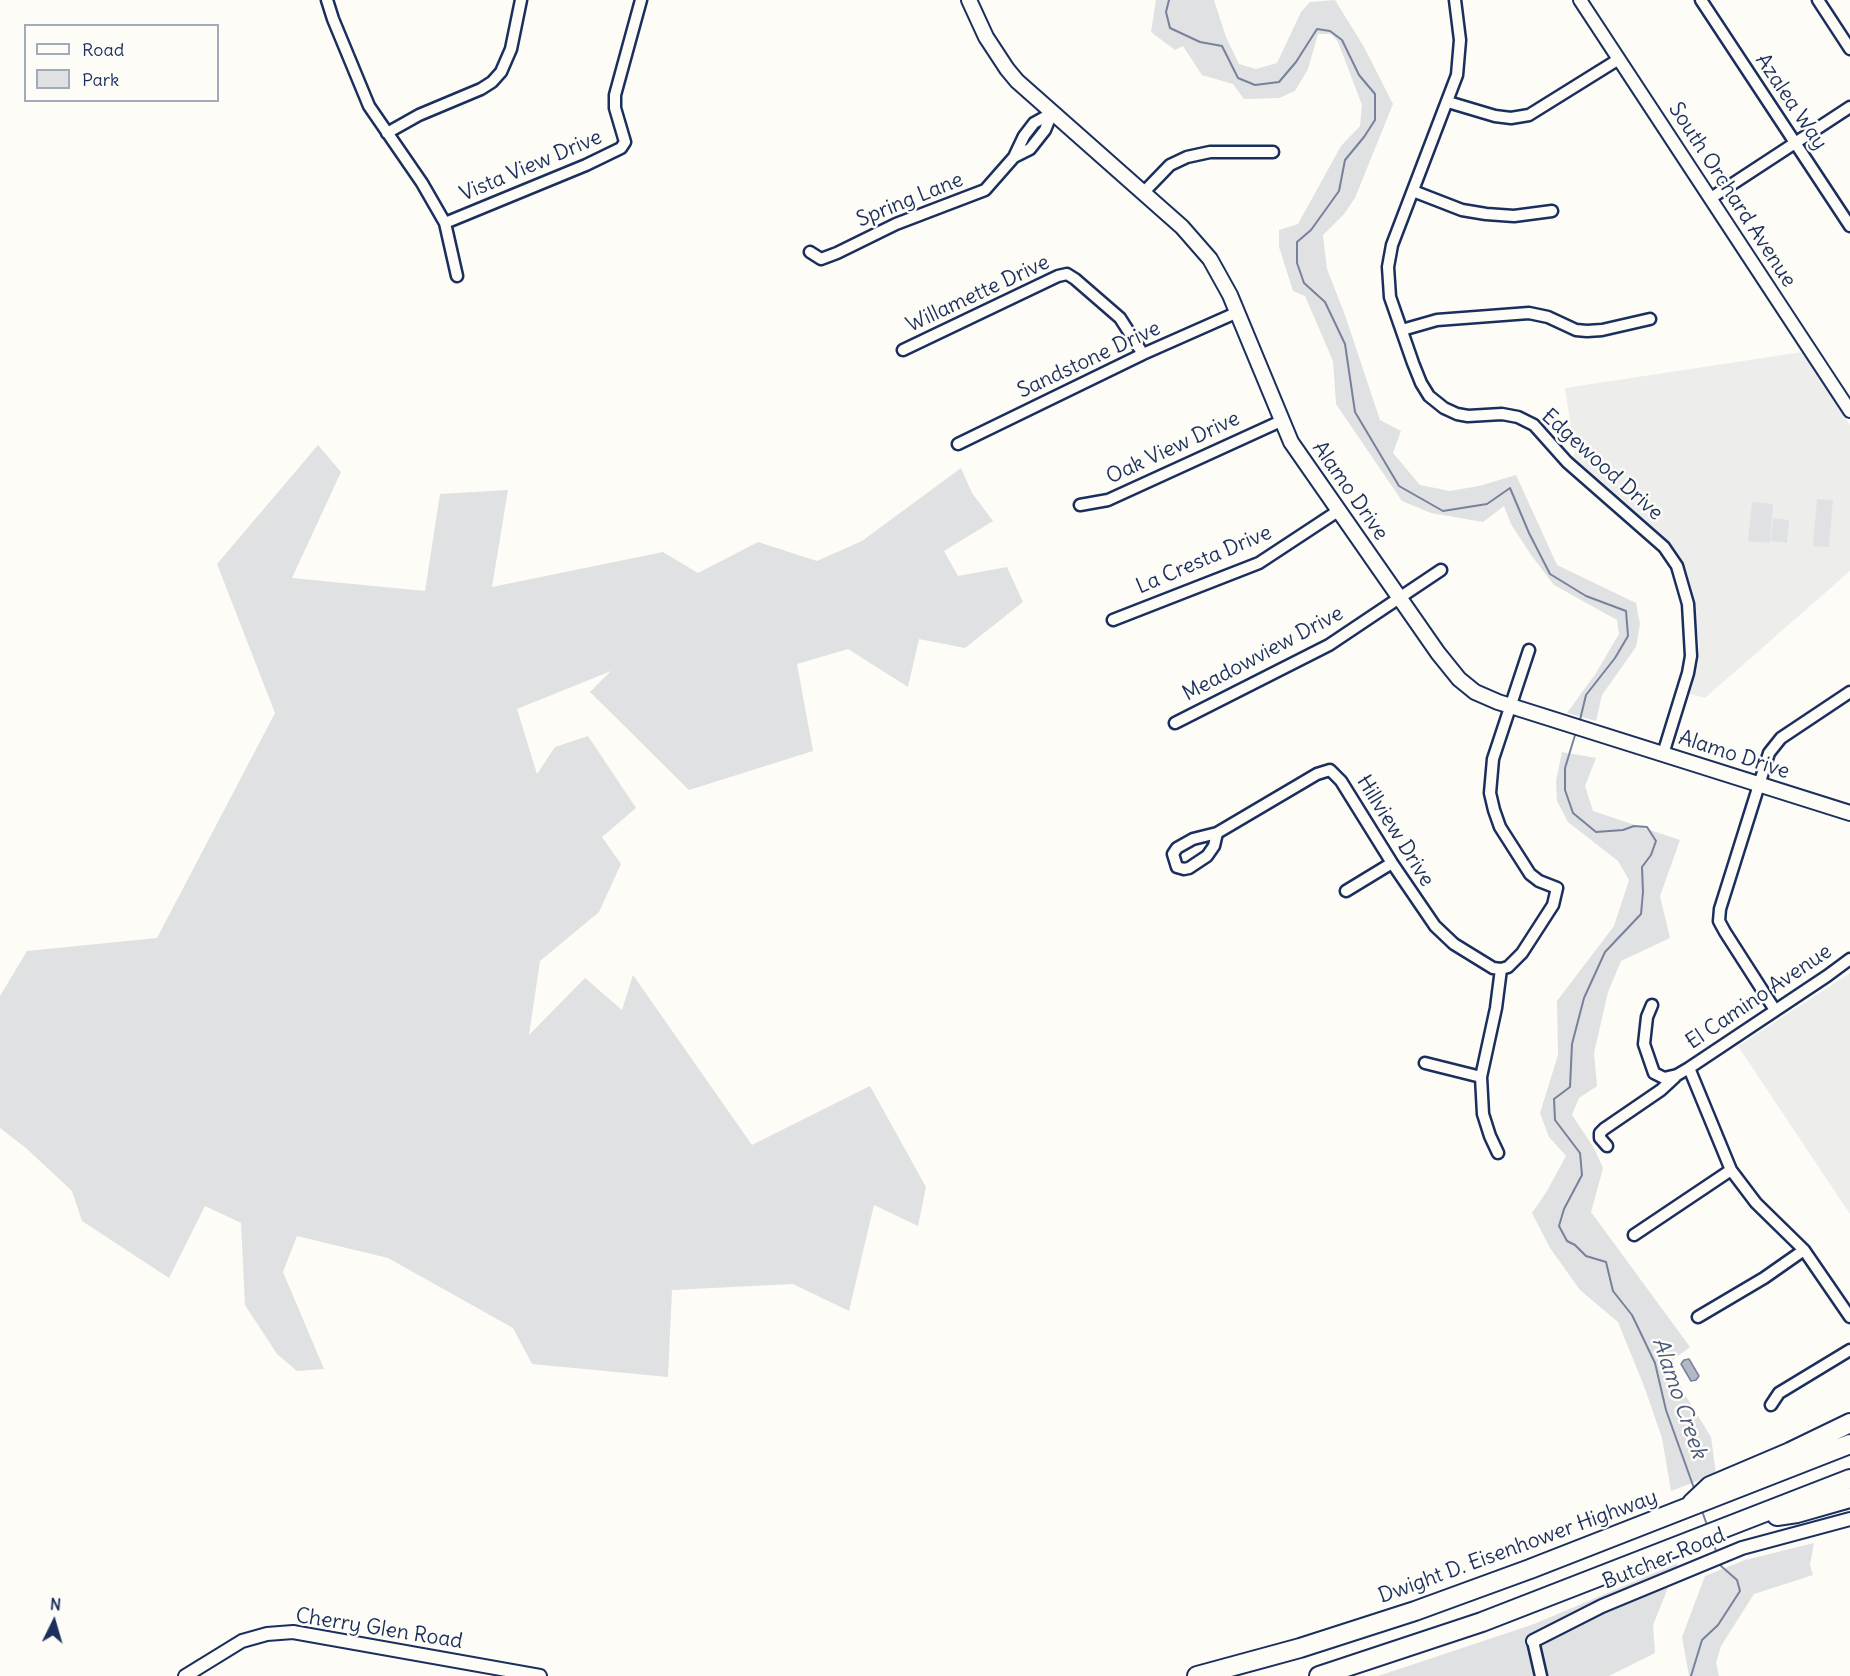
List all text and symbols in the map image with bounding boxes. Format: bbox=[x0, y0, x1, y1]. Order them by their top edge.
legend bbox=[24, 24, 219, 102]
text: Road bbox=[82, 38, 124, 61]
street label: Azalea Way bbox=[1750, 49, 1832, 155]
text: Park bbox=[82, 68, 119, 91]
street label: South Orchard Avenue bbox=[1663, 98, 1801, 292]
street label: Vista View Drive bbox=[456, 125, 606, 207]
street label: Spring Lane bbox=[853, 167, 967, 233]
street label: Willamette Drive bbox=[903, 250, 1053, 338]
street label: Sandstone Drive bbox=[1014, 316, 1164, 404]
street label: Edgewood Drive bbox=[1536, 404, 1668, 526]
street label: Oak View Drive bbox=[1102, 406, 1244, 490]
street label: Alamo Drive bbox=[1307, 437, 1393, 545]
street label: La Cresta Drive bbox=[1133, 520, 1275, 600]
street label: Meadowview Drive bbox=[1178, 601, 1348, 707]
street label: Alamo Drive bbox=[1675, 725, 1793, 785]
street label: Hillview Drive bbox=[1351, 771, 1439, 891]
street label: El Camino Avenue bbox=[1681, 939, 1837, 1055]
water label: Alamo Creek bbox=[1646, 1334, 1712, 1462]
street label: Dwight D. Eisenhower Highway bbox=[1375, 1485, 1661, 1609]
street label: Butcher Road bbox=[1599, 1523, 1729, 1595]
north arrow bbox=[24, 1592, 84, 1652]
text: N bbox=[49, 1594, 62, 1615]
street label: Cherry Glen Road bbox=[294, 1603, 464, 1655]

